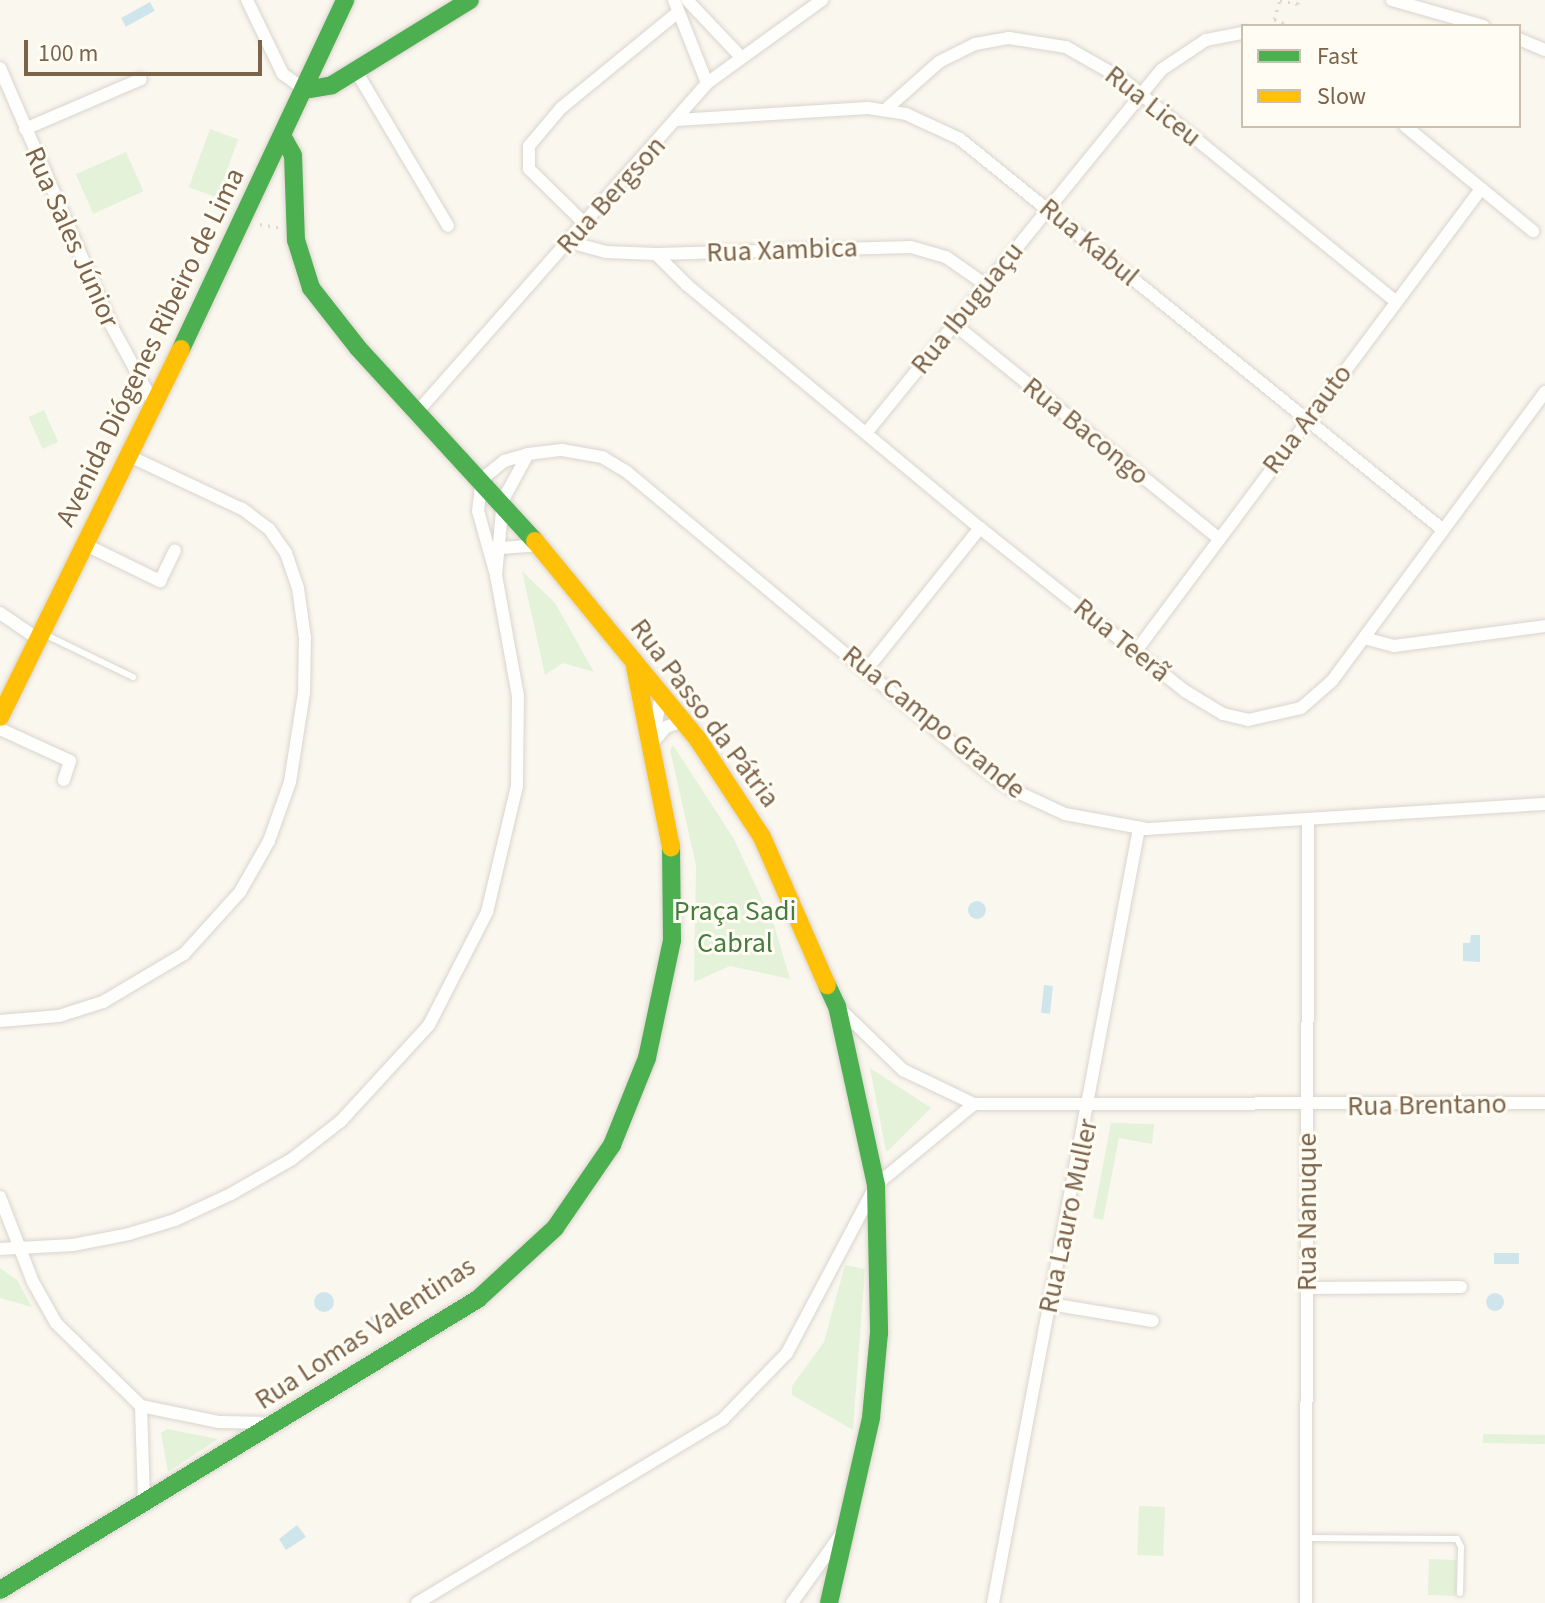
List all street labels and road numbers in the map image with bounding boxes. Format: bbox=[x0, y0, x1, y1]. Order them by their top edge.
street label: Rua Liceu bbox=[1098, 58, 1208, 154]
street label: Rua Bergson bbox=[549, 129, 673, 261]
street label: Rua Sales Júnior bbox=[17, 142, 127, 332]
street label: Avenida Diógenes Ribeiro de Lima bbox=[48, 162, 252, 532]
street label: Rua Kabul bbox=[1033, 191, 1145, 293]
street label: Rua Xambica bbox=[706, 231, 858, 269]
street label: Rua Ibuguaçu bbox=[903, 235, 1031, 381]
street label: Rua Arauto bbox=[1255, 357, 1359, 481]
street label: Rua Bacongo bbox=[1016, 370, 1156, 492]
street label: Rua Teerã bbox=[1067, 591, 1177, 689]
street label: Rua Passo da Pátria bbox=[623, 612, 787, 814]
street label: Rua Campo Grande bbox=[836, 638, 1032, 806]
street label: Rua Brentano bbox=[1347, 1087, 1507, 1123]
street label: Rua Lauro Muller bbox=[1031, 1116, 1105, 1316]
street label: Rua Nanuque bbox=[1290, 1133, 1324, 1291]
street label: Rua Lomas Valentinas bbox=[249, 1249, 481, 1417]

